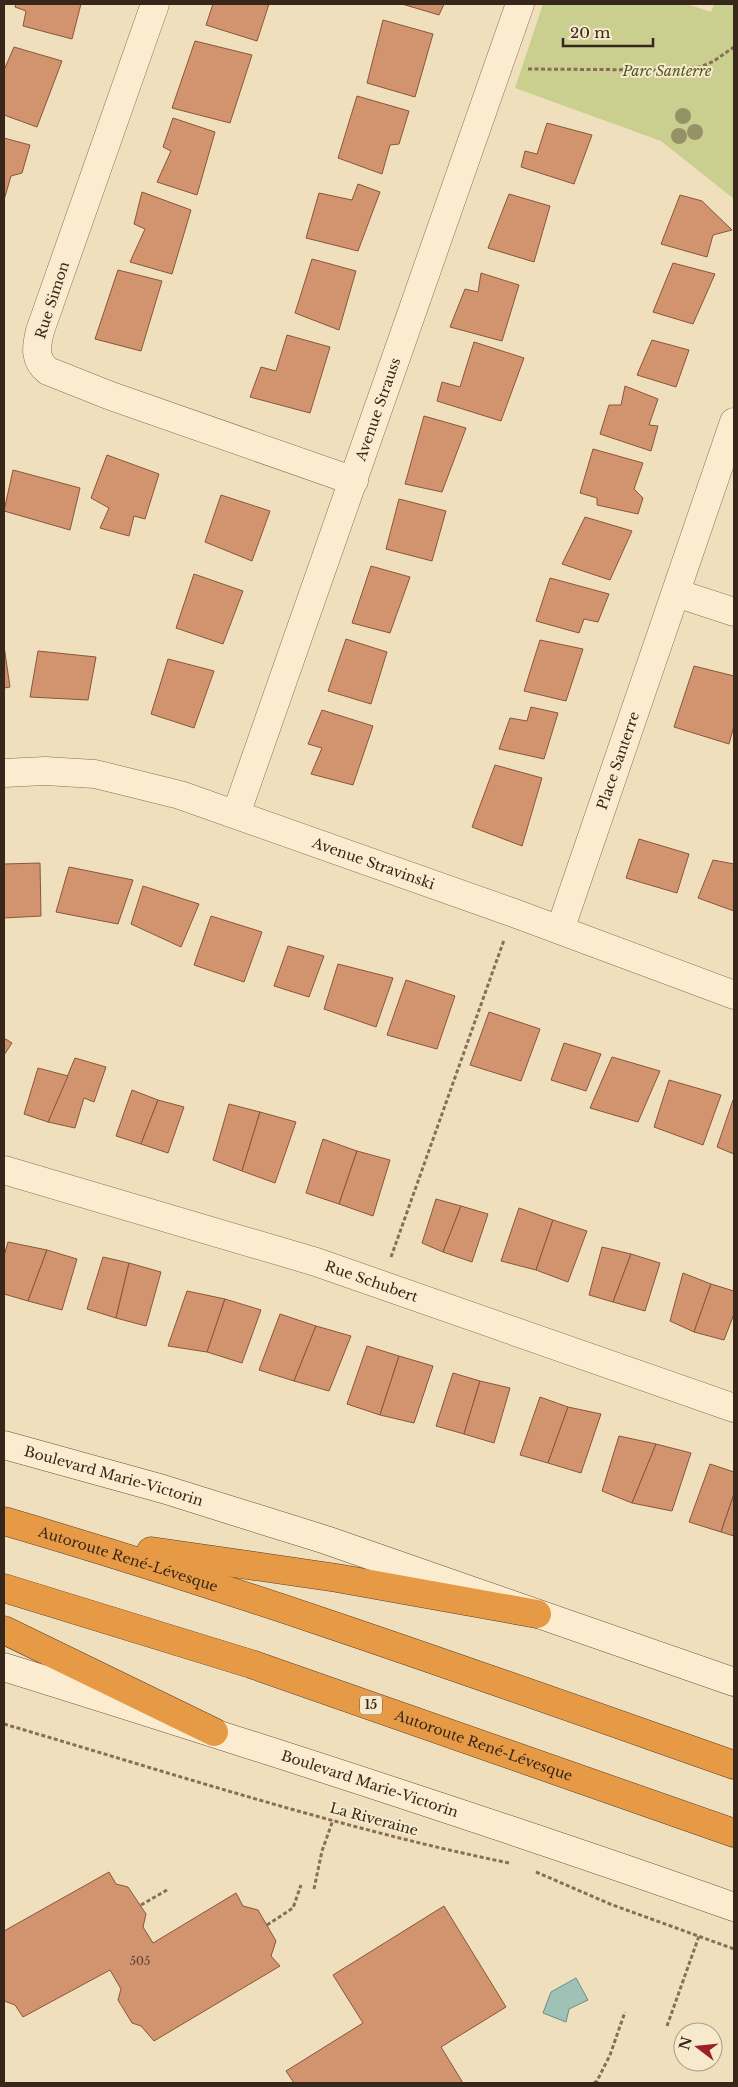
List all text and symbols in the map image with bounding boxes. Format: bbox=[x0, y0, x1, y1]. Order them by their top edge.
scale bar bbox=[563, 15, 653, 47]
text: 20 m bbox=[570, 23, 610, 42]
park label: Parc Santerre bbox=[622, 62, 712, 80]
street label: Rue Simon bbox=[31, 259, 73, 341]
street label: Avenue Strauss bbox=[351, 355, 404, 464]
street label: Place Santerre bbox=[593, 709, 643, 812]
street label: Avenue Stravinski bbox=[309, 833, 437, 893]
street label: Rue Schubert bbox=[323, 1257, 421, 1306]
street label: Boulevard Marie-Victorin bbox=[22, 1442, 206, 1510]
street label: Autoroute René-Lévesque bbox=[35, 1522, 220, 1596]
road number: 15 bbox=[360, 1696, 382, 1714]
street label: Autoroute René-Lévesque bbox=[392, 1706, 575, 1785]
street label: Boulevard Marie-Victorin bbox=[279, 1746, 461, 1821]
street label: La Riveraine bbox=[328, 1799, 420, 1839]
house number: 505 bbox=[130, 1954, 150, 1968]
north arrow bbox=[673, 2022, 723, 2072]
text: N bbox=[675, 2035, 696, 2052]

